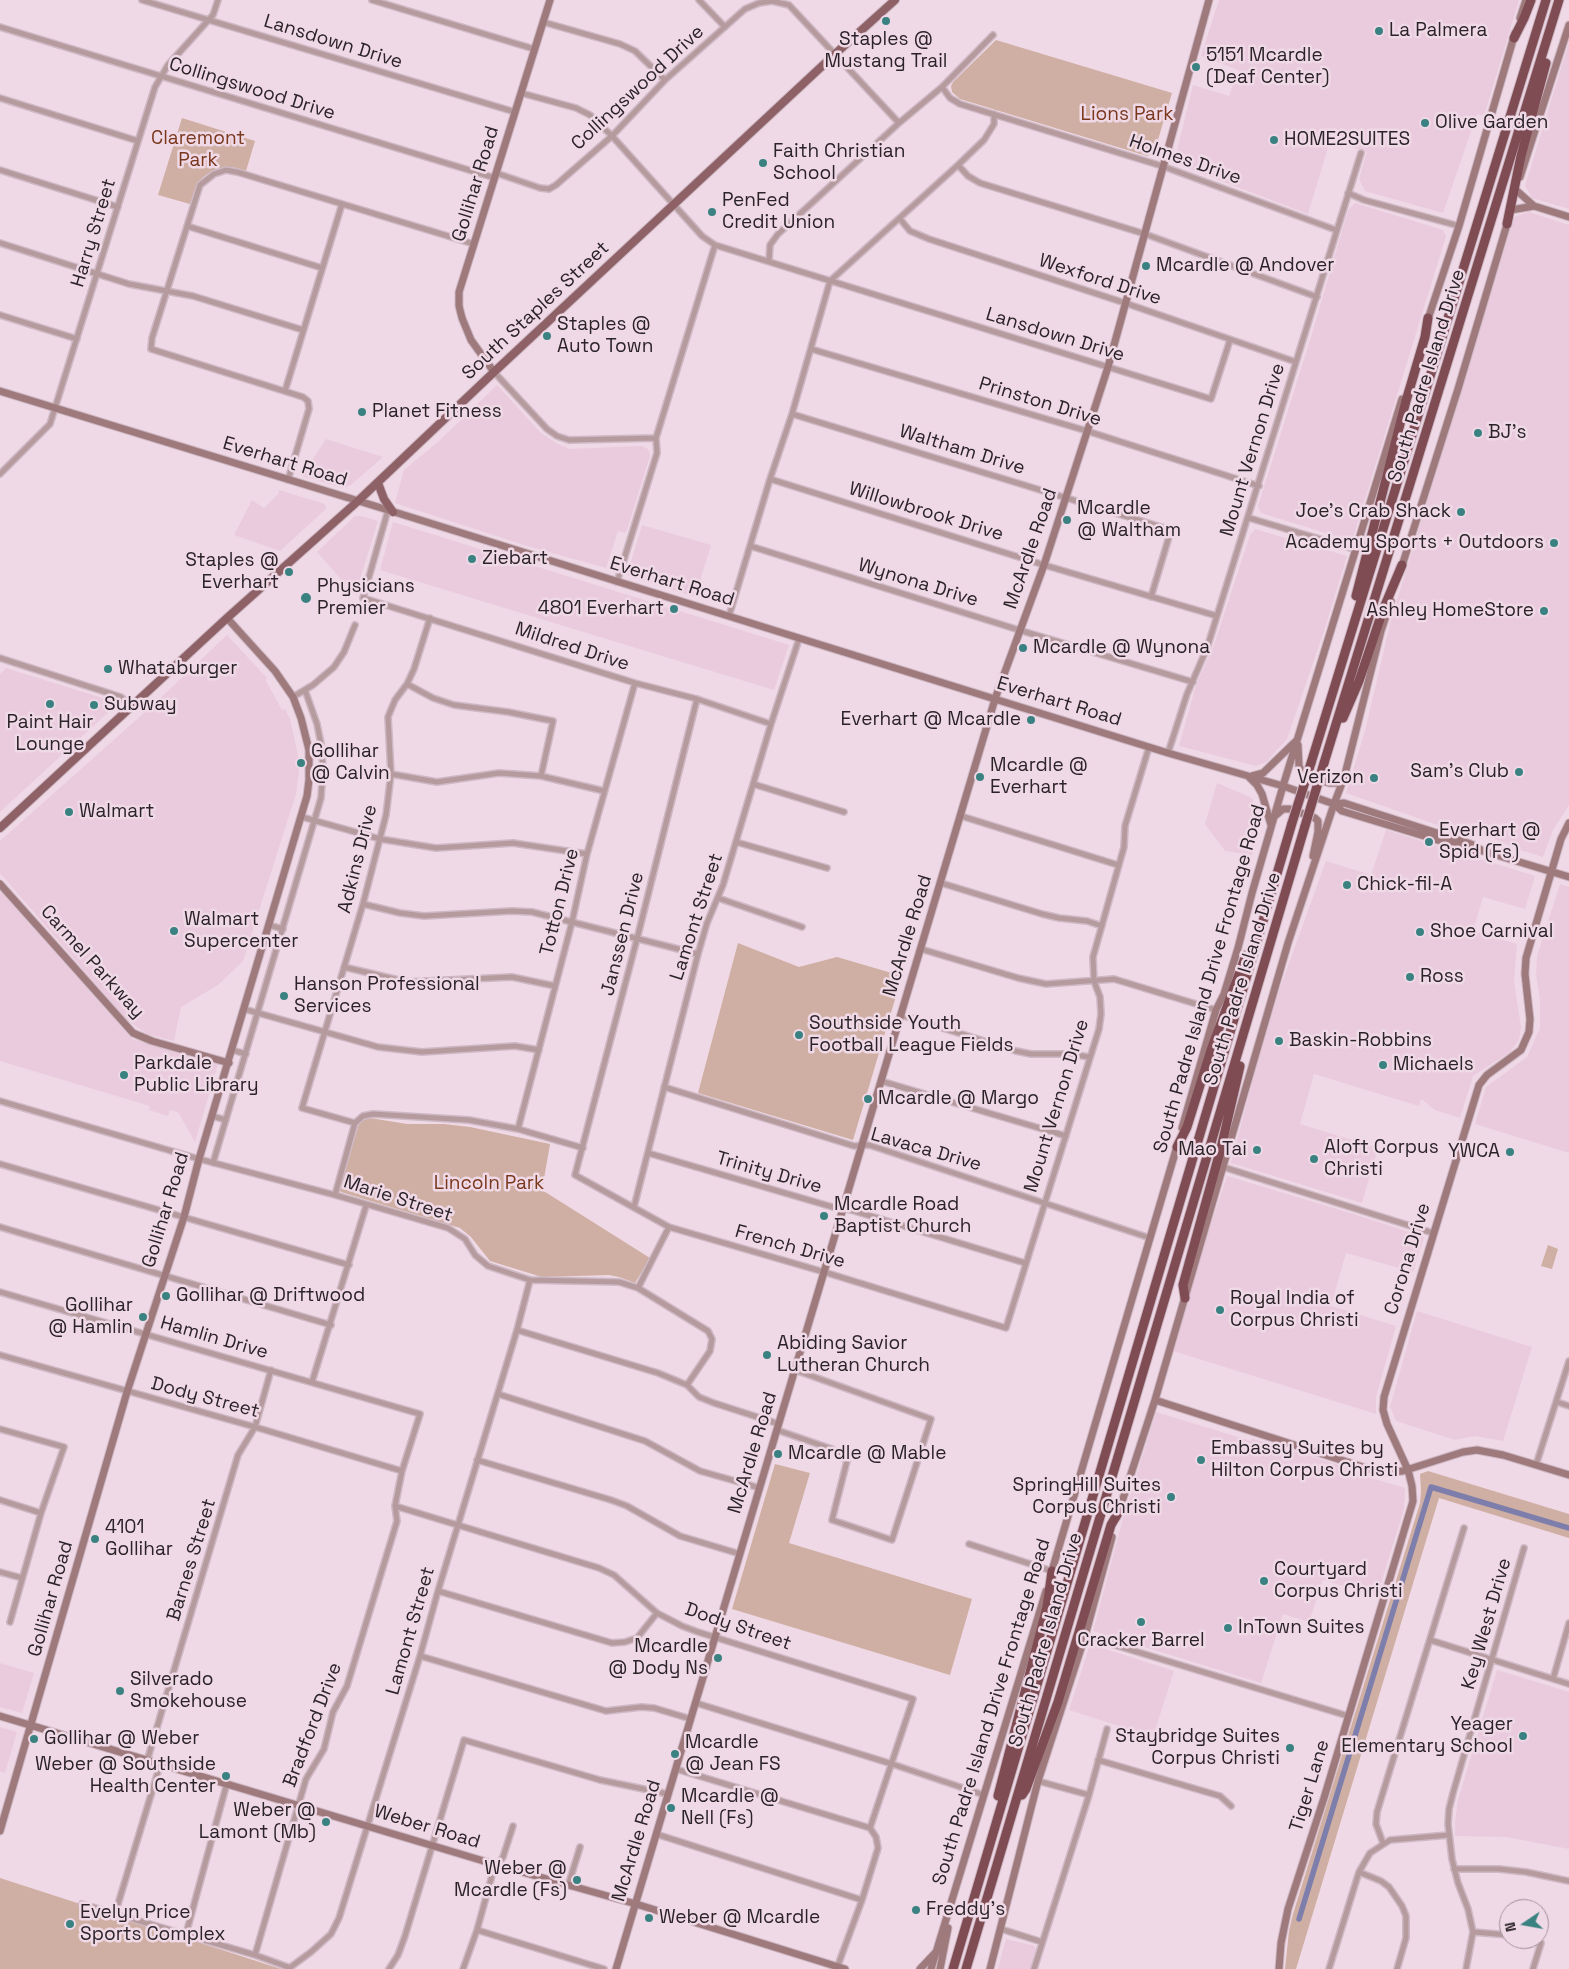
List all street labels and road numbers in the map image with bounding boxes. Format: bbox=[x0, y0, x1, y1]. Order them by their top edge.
street label: Lansdown Drive bbox=[261, 10, 405, 74]
street label: Collingswood Drive bbox=[567, 21, 709, 155]
street label: Collingswood Drive bbox=[166, 53, 338, 125]
street label: Gollihar Road bbox=[448, 124, 504, 244]
street label: Holmes Drive bbox=[1126, 130, 1244, 190]
street label: Harry Street bbox=[67, 176, 121, 290]
street label: South Staples Street bbox=[458, 237, 614, 385]
street label: Wexford Drive bbox=[1036, 249, 1164, 311]
street label: South Padre Island Drive bbox=[1384, 267, 1470, 485]
street label: Lansdown Drive bbox=[983, 303, 1127, 367]
street label: Mount Vernon Drive bbox=[1216, 361, 1290, 539]
street label: Prinston Drive bbox=[976, 373, 1104, 431]
street label: Waltham Drive bbox=[896, 420, 1028, 480]
street label: Everhart Road bbox=[220, 432, 350, 492]
street label: Willowbrook Drive bbox=[846, 478, 1006, 546]
street label: McArdle Road bbox=[1000, 486, 1062, 612]
street label: Everhart Road bbox=[607, 552, 737, 612]
street label: Wynona Drive bbox=[855, 554, 981, 612]
street label: Mildred Drive bbox=[512, 618, 632, 676]
street label: Everhart Road bbox=[994, 672, 1124, 732]
street label: Adkins Drive bbox=[333, 802, 383, 916]
street label: South Padre Island Drive Frontage Road bbox=[1149, 802, 1271, 1156]
street label: Totton Drive bbox=[536, 846, 584, 958]
street label: Lamont Street bbox=[666, 850, 728, 984]
street label: Janssen Drive bbox=[597, 870, 649, 998]
street label: South Padre Island Drive bbox=[1200, 870, 1286, 1088]
street label: McArdle Road bbox=[879, 872, 937, 1000]
street label: Carmel Parkway bbox=[35, 901, 149, 1023]
street label: Mount Vernon Drive bbox=[1020, 1017, 1094, 1195]
street label: Lavaca Drive bbox=[868, 1123, 984, 1177]
street label: Trinity Drive bbox=[714, 1147, 824, 1199]
street label: Gollihar Road bbox=[138, 1150, 194, 1270]
street label: Marie Street bbox=[341, 1171, 455, 1227]
street label: Corona Drive bbox=[1380, 1200, 1436, 1318]
street label: French Drive bbox=[732, 1220, 848, 1274]
street label: Hamlin Drive bbox=[157, 1312, 271, 1364]
street label: Dody Street bbox=[148, 1373, 262, 1423]
street label: McArdle Road bbox=[724, 1389, 782, 1517]
street label: Barnes Street bbox=[163, 1496, 221, 1624]
street label: South Padre Island Drive bbox=[1004, 1530, 1088, 1750]
street label: South Padre Island Drive Frontage Road bbox=[928, 1536, 1056, 1888]
street label: Gollihar Road bbox=[24, 1538, 78, 1660]
street label: Key West Drive bbox=[1457, 1556, 1517, 1692]
street label: Lamont Street bbox=[382, 1564, 440, 1698]
street label: Dody Street bbox=[682, 1598, 794, 1656]
street label: Bradford Drive bbox=[279, 1660, 347, 1790]
street label: Tiger Lane bbox=[1285, 1737, 1335, 1835]
street label: McArdle Road bbox=[608, 1777, 666, 1905]
street label: Weber Road bbox=[371, 1800, 483, 1854]

